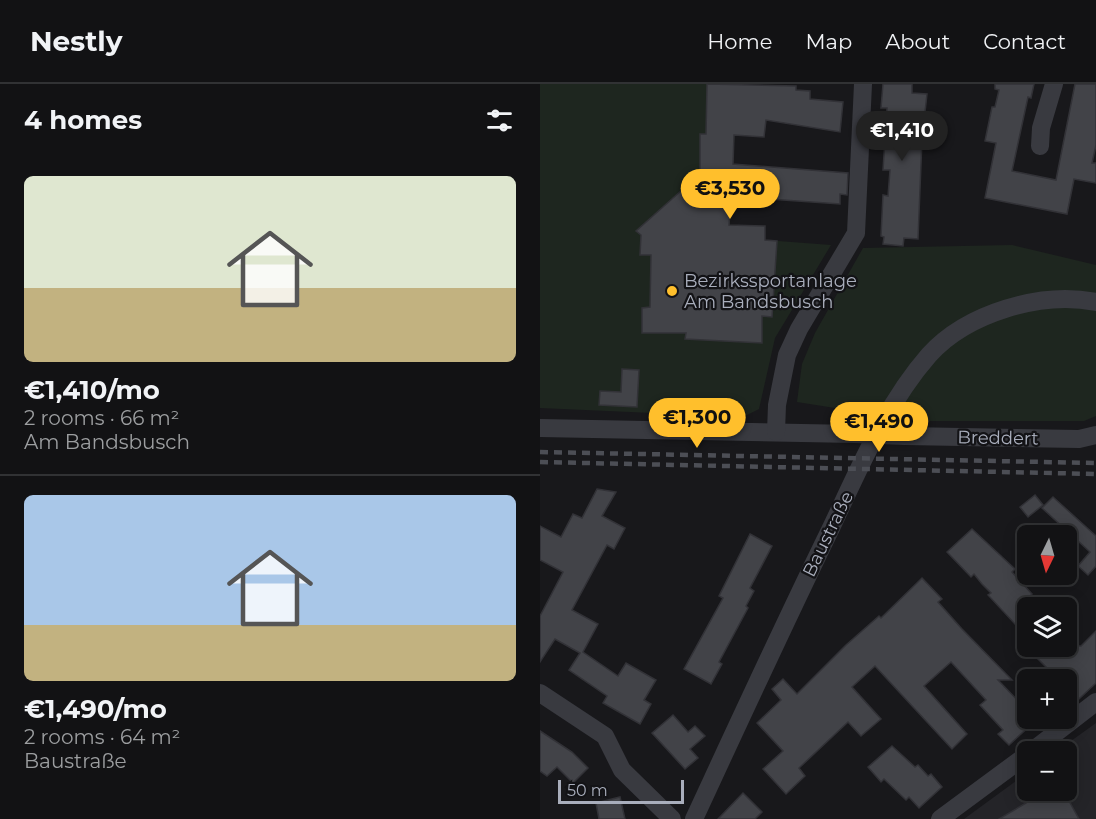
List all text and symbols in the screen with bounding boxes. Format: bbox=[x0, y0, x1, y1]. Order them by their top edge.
text: Nestly bbox=[30, 24, 123, 58]
text: Home bbox=[707, 29, 772, 54]
text: Map bbox=[805, 29, 852, 54]
text: About bbox=[885, 29, 950, 54]
text: Contact bbox=[983, 29, 1066, 54]
text: 4 homes bbox=[24, 104, 142, 136]
icon: filters bbox=[483, 104, 516, 137]
pin: €1,410 bbox=[853, 111, 951, 162]
text: €1,410 bbox=[870, 118, 934, 142]
pin: €3,530 bbox=[681, 169, 779, 220]
text: €3,530 bbox=[695, 176, 765, 200]
icon: home bbox=[216, 215, 324, 323]
place label: Bezirkssportanlage Am Bandsbusch bbox=[684, 270, 857, 313]
marker: Bezirkssportanlage Am Bandsbusch bbox=[665, 284, 679, 298]
text: €1,410/mo bbox=[24, 374, 160, 406]
pin: €1,300 bbox=[648, 398, 746, 449]
pin: €1,490 bbox=[830, 402, 928, 453]
text: €1,300 bbox=[663, 405, 731, 429]
text: 2 rooms · 66 m² bbox=[24, 406, 179, 430]
text: €1,490 bbox=[844, 409, 914, 433]
street label: Breddert bbox=[957, 426, 1039, 450]
text: Am Bandsbusch bbox=[24, 430, 190, 454]
street label: Baustraße bbox=[798, 488, 858, 580]
north arrow bbox=[1017, 525, 1077, 585]
map controls bbox=[1017, 525, 1077, 801]
icon: home bbox=[216, 534, 324, 642]
button: layers bbox=[1017, 597, 1077, 657]
button: + bbox=[1017, 669, 1077, 729]
text: €1,490/mo bbox=[24, 693, 167, 725]
text: 2 rooms · 64 m² bbox=[24, 725, 180, 749]
button: − bbox=[1017, 741, 1077, 801]
text: Baustraße bbox=[24, 749, 127, 773]
scale bar bbox=[558, 777, 684, 804]
text: 50 m bbox=[567, 781, 608, 800]

